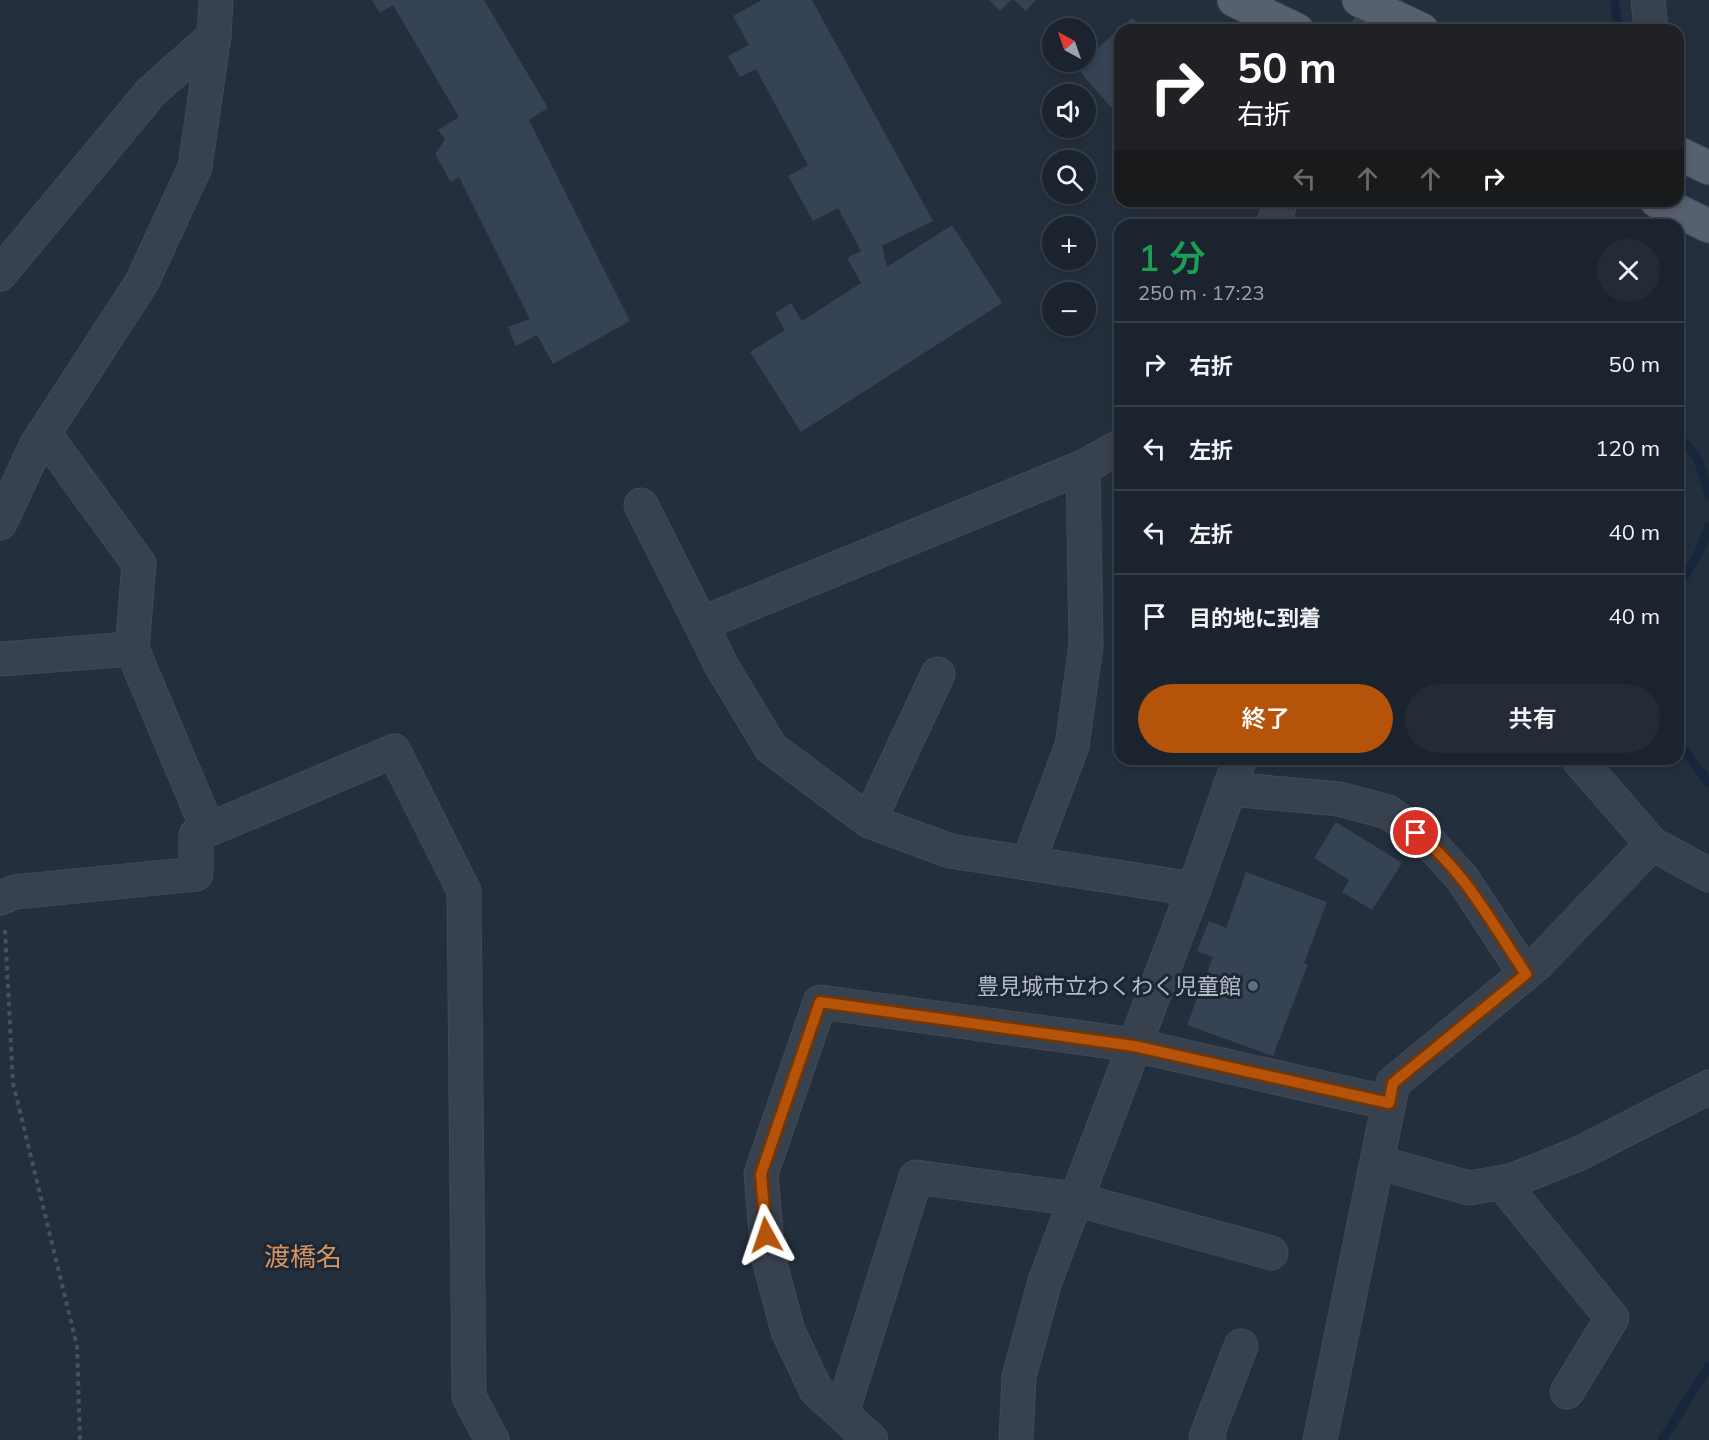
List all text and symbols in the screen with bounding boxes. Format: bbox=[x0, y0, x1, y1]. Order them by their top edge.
north arrow bbox=[1042, 18, 1096, 72]
map controls bbox=[1042, 18, 1096, 336]
text: 50 m bbox=[1237, 41, 1337, 94]
icon: right bbox=[1138, 48, 1216, 126]
button: sound bbox=[1042, 84, 1096, 138]
text: 右折 bbox=[1237, 97, 1291, 131]
button: search bbox=[1042, 150, 1096, 204]
icon: left bbox=[1288, 162, 1321, 195]
icon: ahead bbox=[1351, 162, 1384, 195]
icon: ahead bbox=[1414, 162, 1447, 195]
icon: right bbox=[1477, 162, 1510, 195]
button: + bbox=[1042, 216, 1096, 270]
text: 1 分 bbox=[1138, 235, 1205, 280]
button: close bbox=[1597, 239, 1660, 302]
text: 250 m · 17:23 bbox=[1138, 280, 1264, 305]
button: − bbox=[1042, 282, 1096, 336]
icon: right bbox=[1138, 348, 1171, 381]
text: 50 m bbox=[1609, 350, 1660, 378]
text: 右折 bbox=[1189, 352, 1233, 380]
icon: left bbox=[1138, 432, 1171, 465]
text: 120 m bbox=[1595, 434, 1660, 462]
text: 左折 bbox=[1189, 436, 1233, 464]
icon: left bbox=[1138, 516, 1171, 549]
text: 40 m bbox=[1609, 518, 1660, 546]
text: 左折 bbox=[1189, 520, 1233, 548]
icon: arrive bbox=[1138, 600, 1171, 633]
text: 40 m bbox=[1609, 602, 1660, 630]
text: 目的地に到着 bbox=[1189, 604, 1321, 632]
button: 終了 bbox=[1138, 684, 1393, 753]
button: 共有 bbox=[1405, 684, 1660, 753]
pin bbox=[1390, 807, 1441, 858]
icon: arrive bbox=[1399, 816, 1432, 849]
place label: 豊見城市立わくわく児童館 bbox=[977, 972, 1241, 1000]
marker: 豊見城市立わくわく児童館 bbox=[1246, 979, 1260, 993]
position arrow bbox=[734, 1203, 798, 1267]
district label: 渡橋名 bbox=[264, 1240, 342, 1273]

